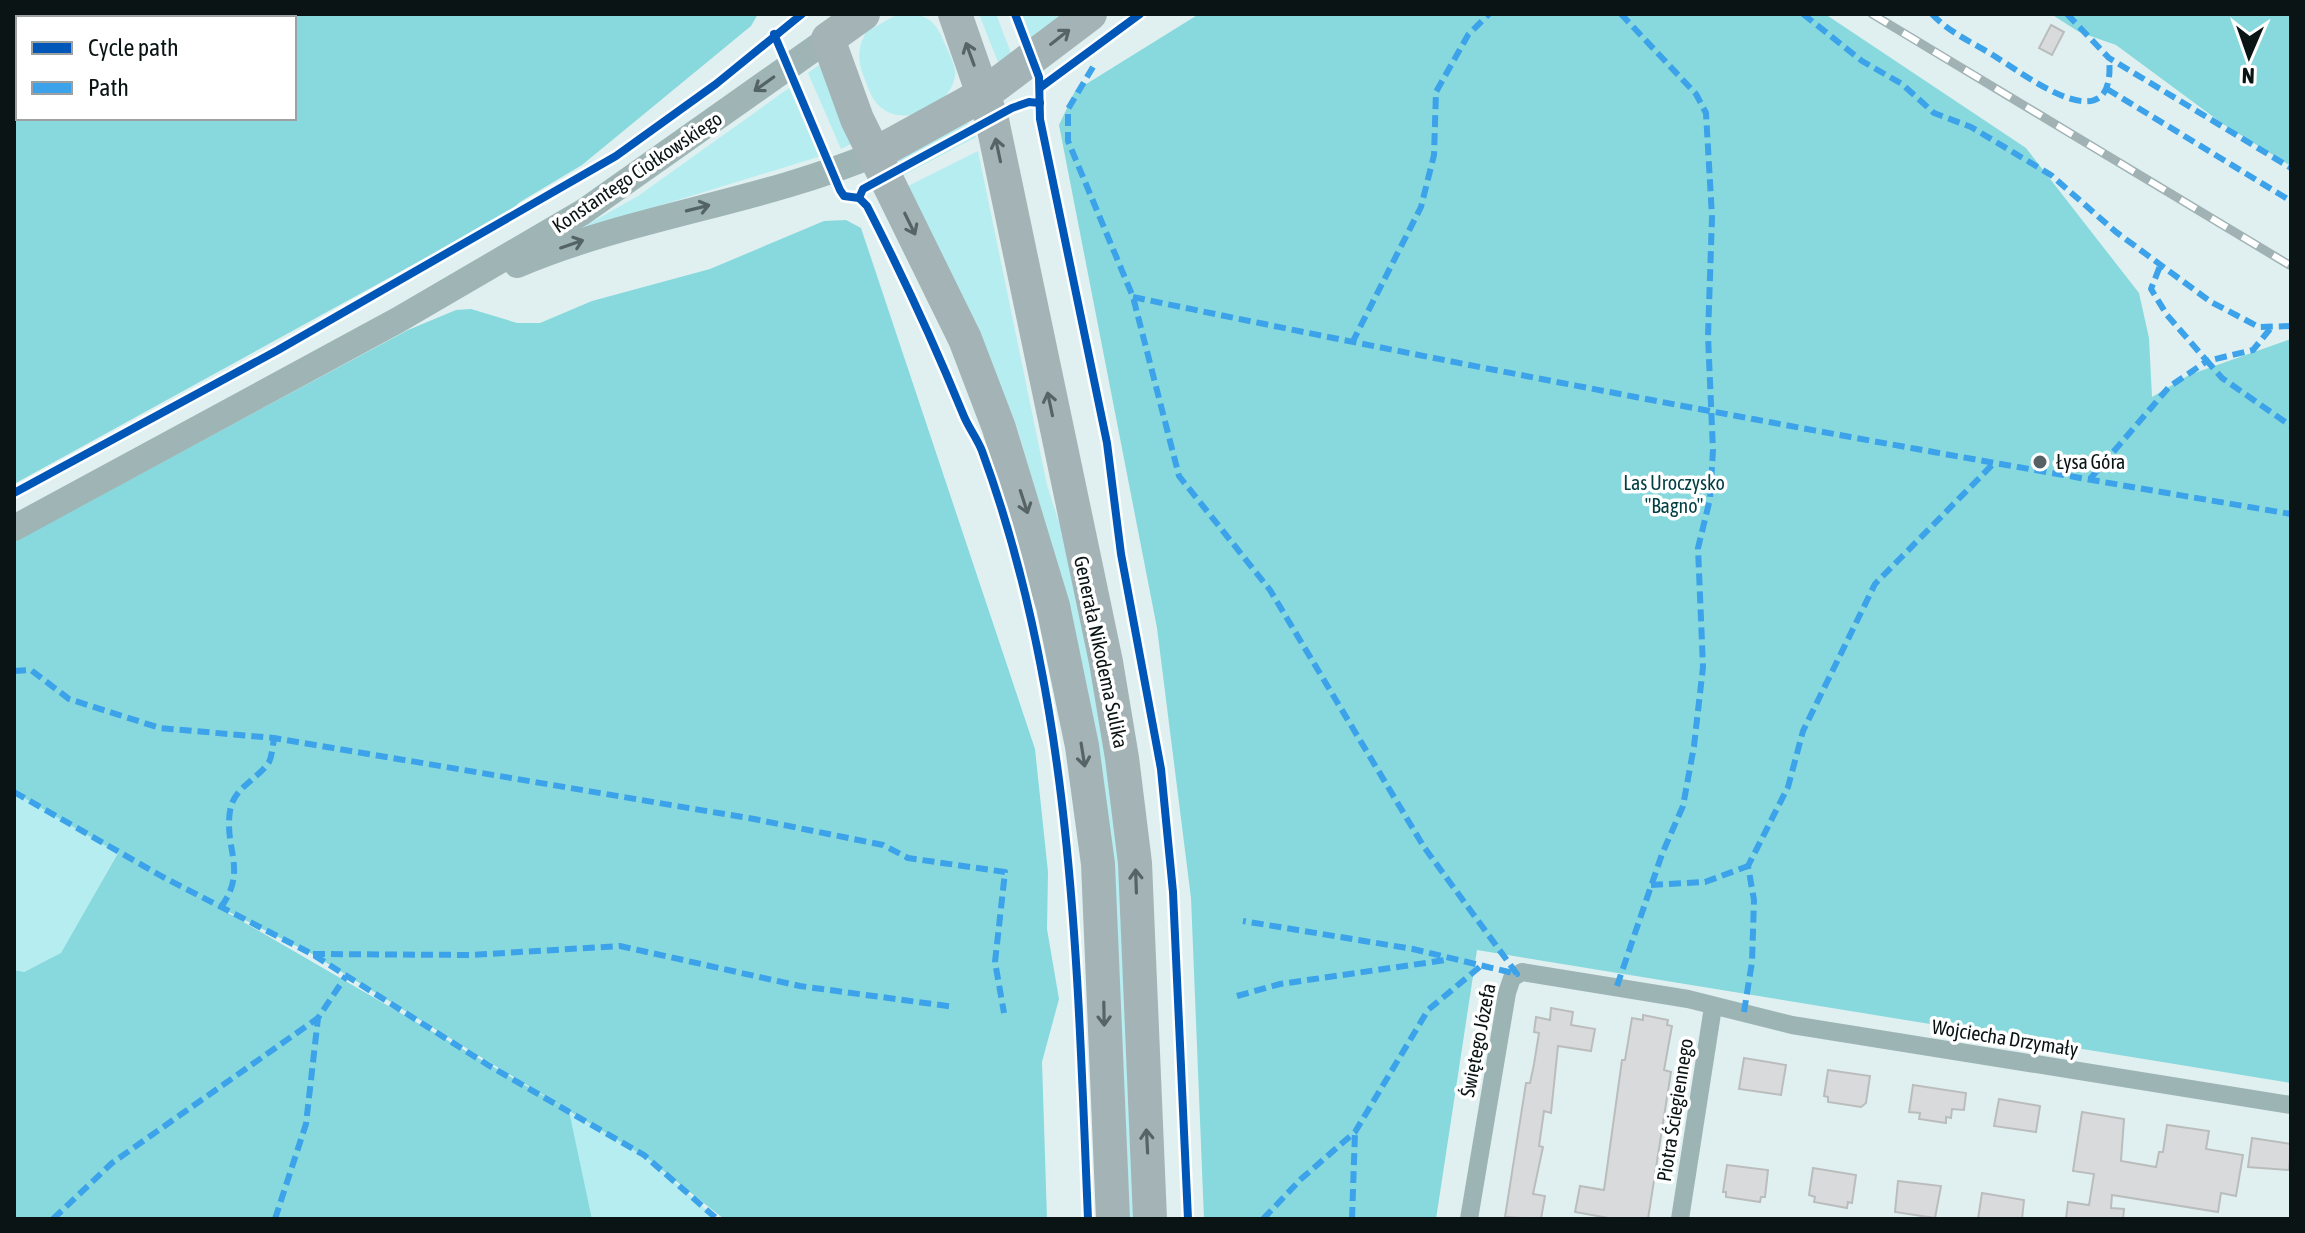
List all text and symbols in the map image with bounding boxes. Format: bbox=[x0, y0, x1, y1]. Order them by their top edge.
legend bbox=[16, 16, 296, 120]
north arrow bbox=[2209, 16, 2289, 96]
one-way arrow bbox=[1049, 29, 1070, 46]
text: Cycle path bbox=[88, 34, 179, 61]
one-way arrow bbox=[962, 42, 976, 67]
text: N bbox=[2241, 63, 2255, 89]
text: Path bbox=[88, 74, 129, 101]
one-way arrow bbox=[754, 76, 776, 93]
street label: Konstantego Ciołkowskiego bbox=[548, 106, 726, 237]
one-way arrow bbox=[989, 137, 1004, 163]
one-way arrow bbox=[685, 200, 711, 215]
one-way arrow bbox=[903, 211, 918, 235]
one-way arrow bbox=[559, 236, 584, 251]
one-way arrow bbox=[1041, 392, 1056, 418]
place label: Łysa Góra bbox=[2056, 450, 2125, 473]
marker: Łysa Góra bbox=[2031, 453, 2049, 471]
park label: Las Uroczysko "Bagno" bbox=[1623, 471, 1725, 517]
one-way arrow bbox=[1017, 489, 1032, 514]
street label: Generała Nikodema Sulika bbox=[1070, 554, 1133, 750]
one-way arrow bbox=[1077, 742, 1092, 767]
one-way arrow bbox=[1128, 868, 1143, 895]
street label: Świętego Józefa bbox=[1455, 981, 1500, 1099]
one-way arrow bbox=[1096, 1000, 1111, 1027]
street label: Wojciecha Drzymały bbox=[1930, 1015, 2080, 1060]
street label: Piotra Ściegiennego bbox=[1652, 1037, 1697, 1183]
one-way arrow bbox=[1139, 1128, 1154, 1155]

